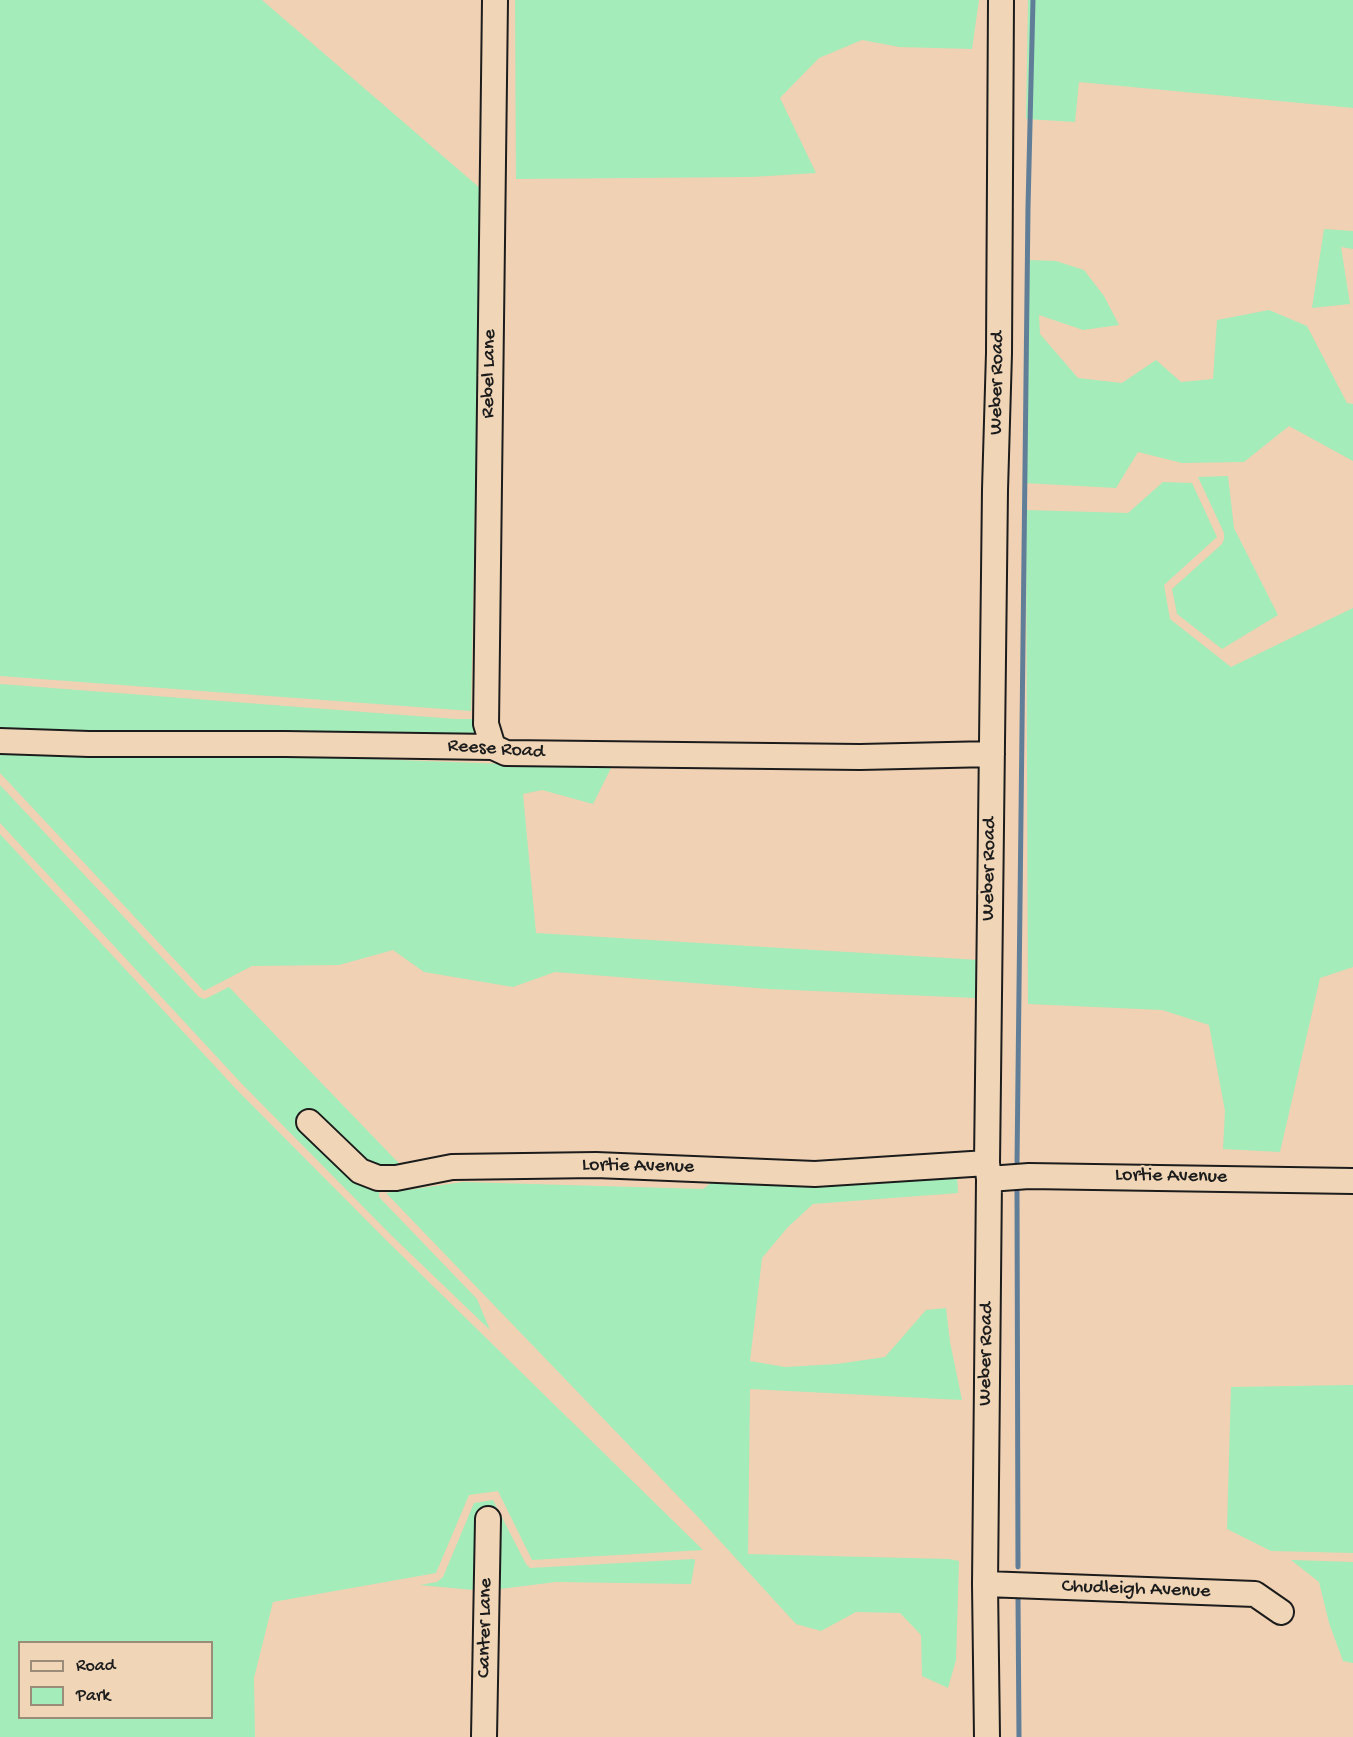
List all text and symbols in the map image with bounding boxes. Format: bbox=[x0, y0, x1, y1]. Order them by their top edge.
street label: Rebel Lane bbox=[477, 329, 503, 419]
street label: Weber Road bbox=[985, 331, 1011, 435]
street label: Reese Road bbox=[447, 735, 545, 765]
street label: Weber Road bbox=[977, 817, 1003, 921]
street label: Lortie Avenue bbox=[582, 1154, 694, 1180]
street label: Lortie Avenue bbox=[1115, 1164, 1227, 1190]
street label: Weber Road bbox=[974, 1302, 1000, 1406]
street label: Chudleigh Avenue bbox=[1061, 1575, 1211, 1605]
street label: Canter Lane bbox=[473, 1578, 499, 1678]
legend bbox=[18, 1641, 213, 1719]
text: Road bbox=[76, 1656, 115, 1677]
text: Park bbox=[76, 1686, 110, 1707]

